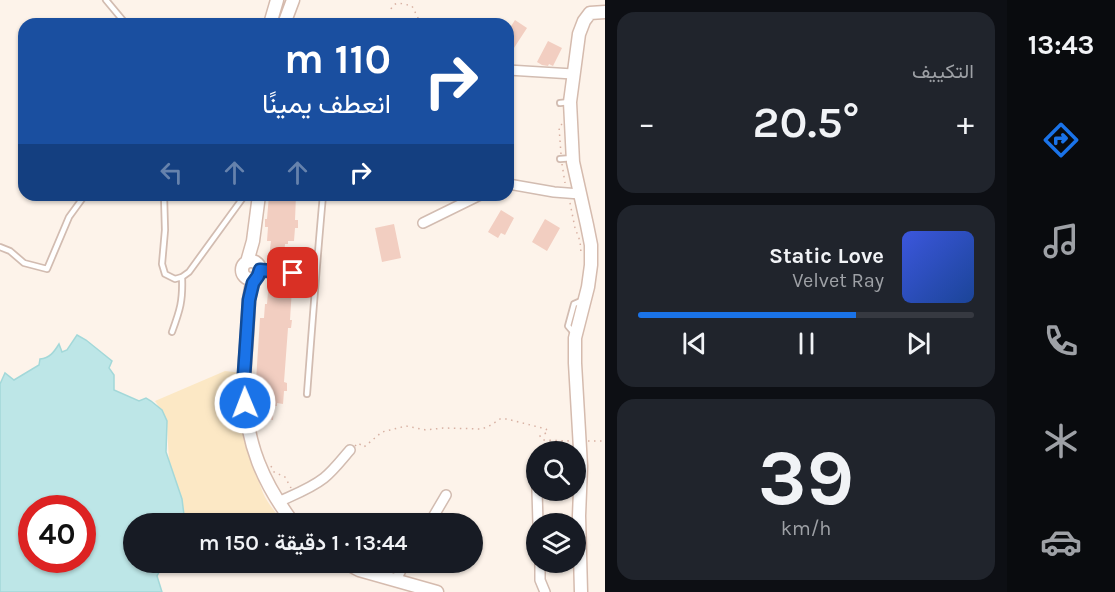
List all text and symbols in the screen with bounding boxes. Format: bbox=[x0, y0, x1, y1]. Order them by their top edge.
text: 13:43 bbox=[1028, 29, 1094, 61]
text: 110 m bbox=[284, 34, 391, 84]
icon: right bbox=[412, 42, 490, 120]
text: التكييف bbox=[912, 60, 974, 83]
text: انعطف يمينًا bbox=[262, 88, 391, 120]
text: 20.5° bbox=[753, 96, 859, 148]
text: − bbox=[638, 104, 655, 142]
text: + bbox=[957, 104, 974, 142]
icon: directions bbox=[1040, 119, 1082, 161]
icon: left bbox=[155, 156, 188, 189]
icon: ahead bbox=[218, 156, 251, 189]
icon: ahead bbox=[281, 156, 314, 189]
icon: right bbox=[344, 156, 377, 189]
icon: music bbox=[1040, 220, 1082, 262]
text: Static Love bbox=[769, 243, 884, 269]
pin bbox=[267, 247, 318, 298]
icon: arrive bbox=[276, 256, 309, 289]
text: Velvet Ray bbox=[792, 269, 884, 292]
icon: phone bbox=[1040, 320, 1082, 362]
icon: previous bbox=[678, 327, 711, 360]
icon: pause bbox=[790, 327, 823, 360]
icon: next bbox=[902, 327, 935, 360]
position arrow bbox=[213, 371, 277, 435]
icon: climate bbox=[1040, 420, 1082, 462]
text: 39 bbox=[758, 432, 854, 524]
map controls bbox=[526, 441, 586, 573]
button: search bbox=[526, 441, 586, 501]
speed limit sign: 40 bbox=[18, 495, 96, 573]
button: layers bbox=[526, 513, 586, 573]
text: km/h bbox=[781, 517, 831, 540]
icon: car bbox=[1040, 521, 1082, 563]
text: 13:44 · 1 دقيقة · 150 m bbox=[199, 530, 407, 556]

